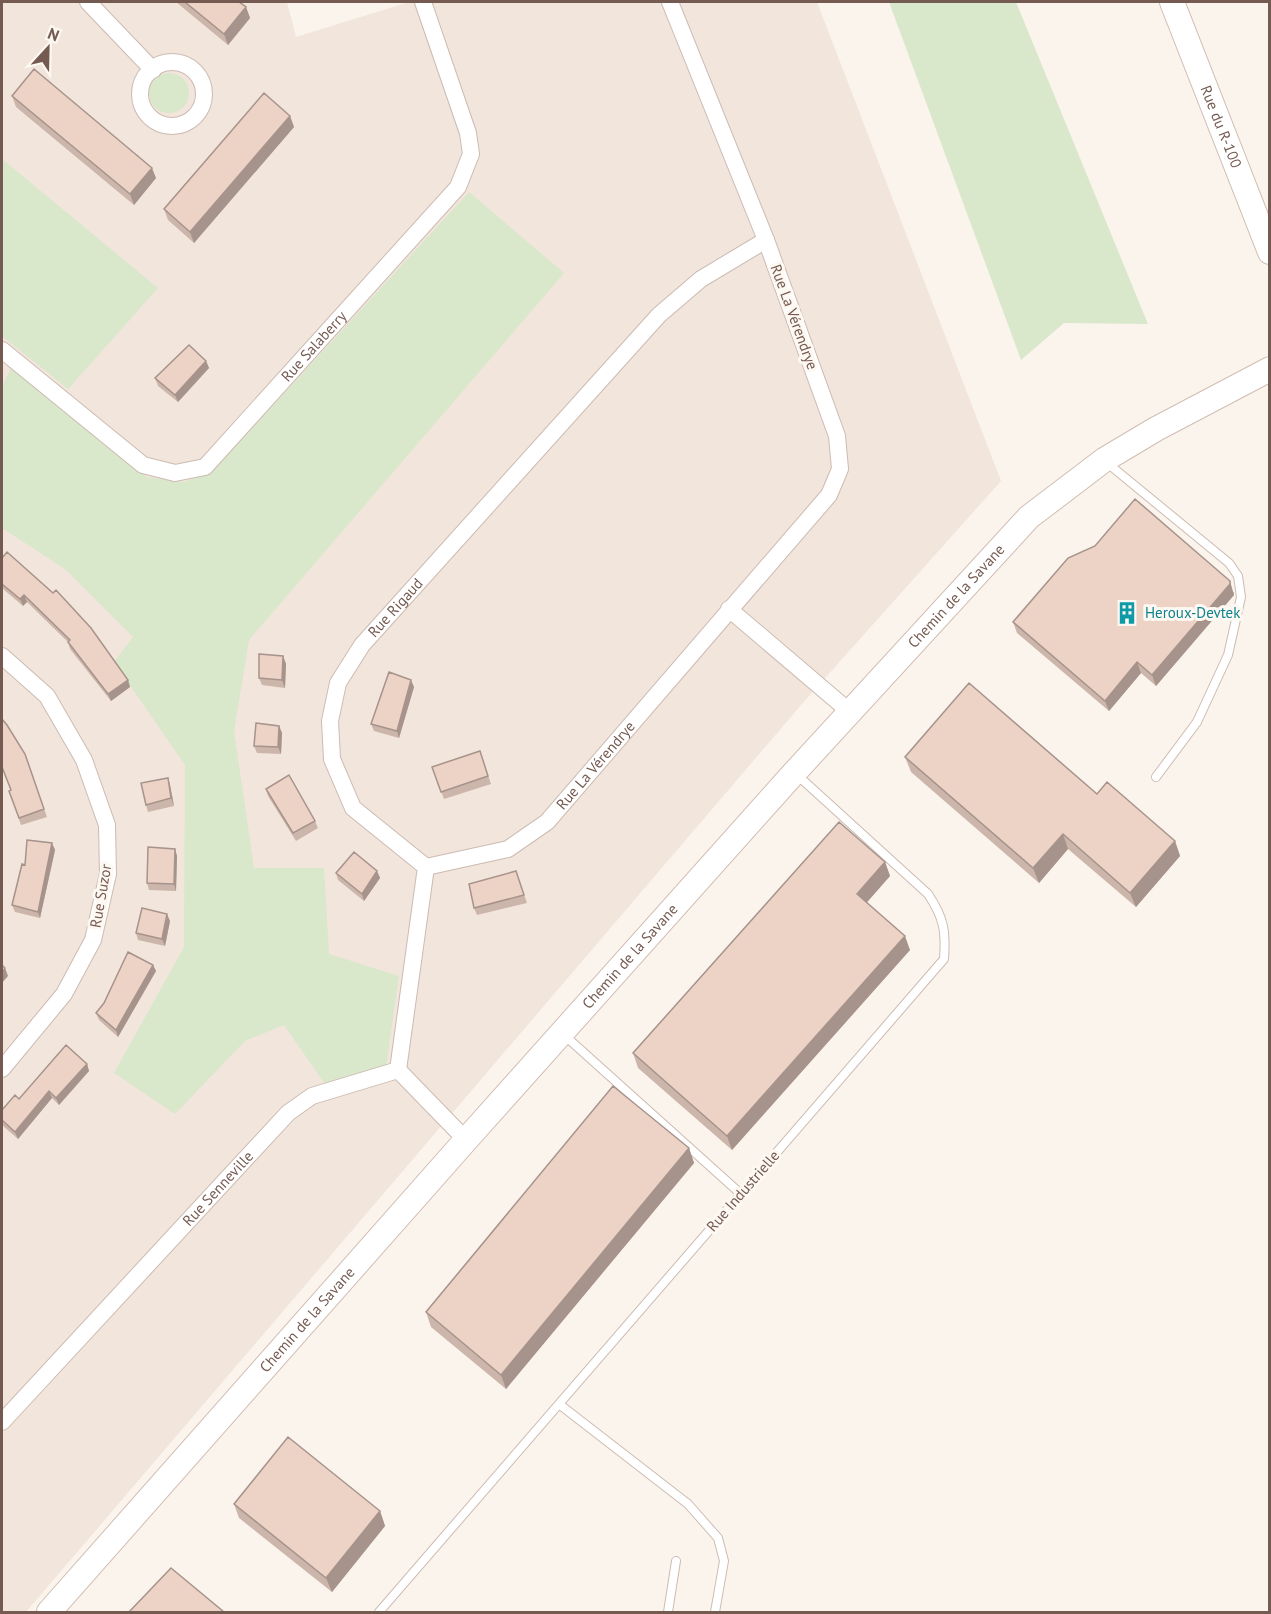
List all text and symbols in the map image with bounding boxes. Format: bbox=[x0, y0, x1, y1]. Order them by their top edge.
north arrow bbox=[18, 18, 78, 78]
text: N bbox=[45, 23, 62, 45]
street label: Rue du R-100 bbox=[1197, 83, 1246, 171]
street label: Rue La Vérendrye bbox=[767, 262, 822, 372]
street label: Rue Salaberry bbox=[277, 307, 350, 385]
street label: Chemin de la Savane bbox=[903, 540, 1008, 652]
street label: Rue Rigaud bbox=[364, 574, 427, 641]
building icon: Heroux-Devtek bbox=[1114, 600, 1140, 626]
place label: Heroux-Devtek bbox=[1145, 603, 1241, 622]
street label: Rue La Vérendrye bbox=[552, 717, 639, 813]
street label: Rue Suzor bbox=[86, 863, 115, 929]
street label: Chemin de la Savane bbox=[578, 900, 682, 1013]
street label: Rue Industrielle bbox=[702, 1146, 783, 1235]
street label: Rue Senneville bbox=[178, 1147, 257, 1230]
street label: Chemin de la Savane bbox=[255, 1263, 358, 1376]

